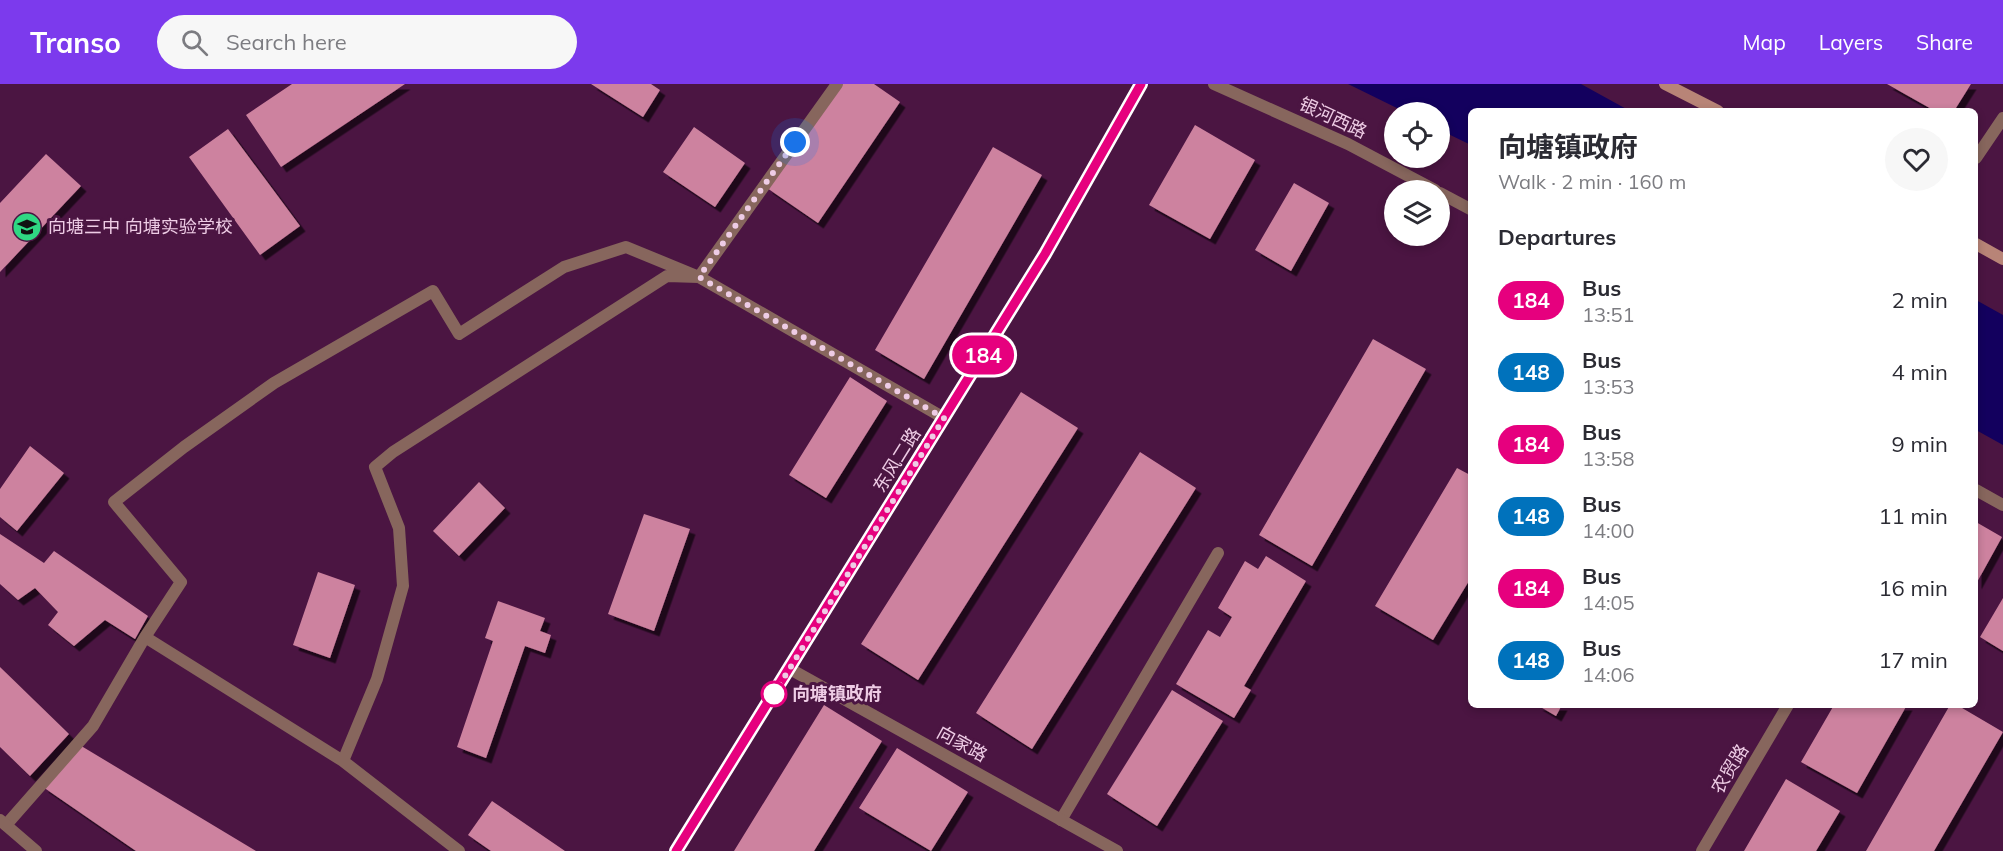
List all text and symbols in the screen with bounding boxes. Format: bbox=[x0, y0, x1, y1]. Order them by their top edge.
search box bbox=[157, 15, 577, 69]
text: Transo bbox=[30, 25, 121, 60]
icon: search bbox=[178, 26, 211, 59]
text: Search here bbox=[226, 28, 347, 56]
text: Map bbox=[1743, 29, 1786, 55]
text: Layers bbox=[1819, 29, 1883, 55]
text: Share bbox=[1916, 29, 1973, 55]
street label: 银河西路 bbox=[1296, 92, 1371, 143]
map controls bbox=[1384, 102, 1450, 246]
button: locate bbox=[1384, 102, 1450, 168]
your location bbox=[780, 127, 810, 157]
button: heart bbox=[1885, 128, 1948, 191]
text: 向塘镇政府 bbox=[1498, 129, 1638, 164]
text: Walk · 2 min · 160 m bbox=[1498, 169, 1686, 194]
button: layers bbox=[1384, 180, 1450, 246]
school or university icon: 向塘三中 向塘实验学校 bbox=[11, 211, 43, 243]
place label: 向塘三中 向塘实验学校 bbox=[48, 215, 233, 238]
text: Departures bbox=[1498, 223, 1616, 251]
text: Bus bbox=[1582, 274, 1621, 302]
text: 2 min bbox=[1892, 286, 1948, 314]
text: 184 bbox=[1512, 287, 1550, 313]
text: 13:51 bbox=[1582, 302, 1635, 327]
line badge: 184 bbox=[948, 336, 1018, 374]
text: 184 bbox=[964, 342, 1002, 368]
text: Bus bbox=[1582, 346, 1621, 374]
text: 4 min bbox=[1892, 358, 1948, 386]
text: 148 bbox=[1512, 359, 1550, 385]
text: 13:53 bbox=[1582, 374, 1635, 399]
text: Bus bbox=[1582, 418, 1621, 446]
street label: 东风二路 bbox=[868, 423, 925, 496]
text: 9 min bbox=[1892, 430, 1948, 458]
text: 184 bbox=[1512, 431, 1550, 457]
text: 13:58 bbox=[1582, 446, 1635, 471]
text: Bus bbox=[1582, 490, 1621, 518]
text: 11 min bbox=[1878, 502, 1948, 530]
text: 148 bbox=[1512, 503, 1550, 529]
text: 14:00 bbox=[1582, 518, 1635, 543]
text: Bus bbox=[1582, 562, 1621, 590]
text: 16 min bbox=[1878, 574, 1948, 602]
text: 184 bbox=[1512, 575, 1550, 601]
text: 14:05 bbox=[1582, 590, 1635, 615]
text: Bus bbox=[1582, 634, 1621, 662]
text: 17 min bbox=[1878, 646, 1948, 674]
text: 148 bbox=[1512, 647, 1550, 673]
text: 14:06 bbox=[1582, 662, 1635, 687]
marker: 向塘镇政府 bbox=[761, 681, 787, 707]
place label: 向塘镇政府 bbox=[792, 682, 882, 705]
street label: 向家路 bbox=[933, 720, 991, 767]
street label: 农贸路 bbox=[1706, 740, 1753, 798]

